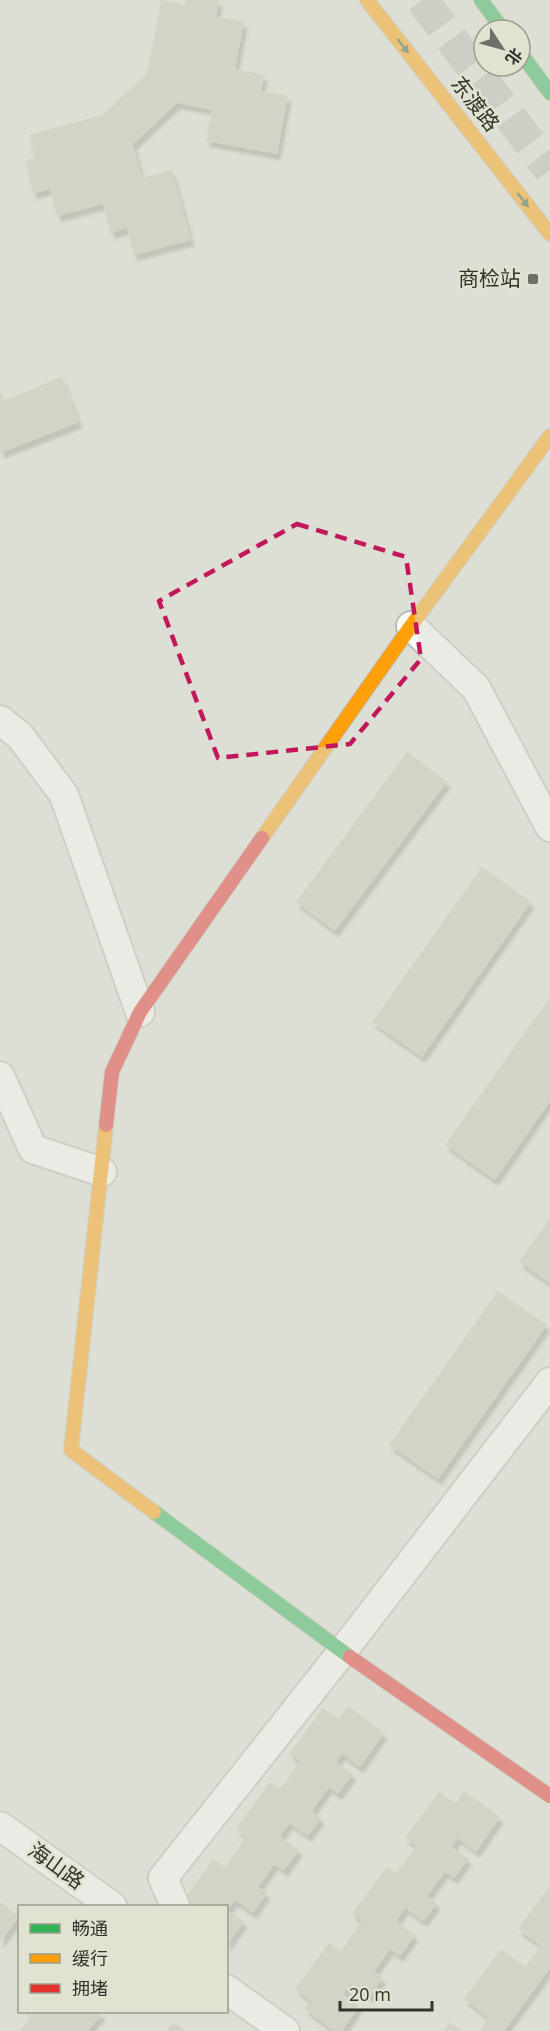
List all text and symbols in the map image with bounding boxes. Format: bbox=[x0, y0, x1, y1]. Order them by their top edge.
north arrow bbox=[472, 18, 532, 78]
one-way arrow bbox=[397, 38, 410, 54]
text: 北 bbox=[501, 44, 528, 70]
street label: 东渡路 bbox=[445, 70, 506, 137]
one-way arrow bbox=[517, 192, 530, 208]
place label: 商检站 bbox=[458, 264, 521, 292]
marker: 商检站 bbox=[526, 272, 540, 286]
street label: 海山路 bbox=[23, 1835, 90, 1895]
legend bbox=[18, 1905, 228, 2013]
text: 畅通 bbox=[72, 1916, 108, 1940]
text: 缓行 bbox=[72, 1946, 108, 1970]
scale bar bbox=[340, 1974, 432, 2012]
text: 拥堵 bbox=[72, 1976, 108, 2000]
text: 20 m bbox=[349, 1982, 391, 2006]

